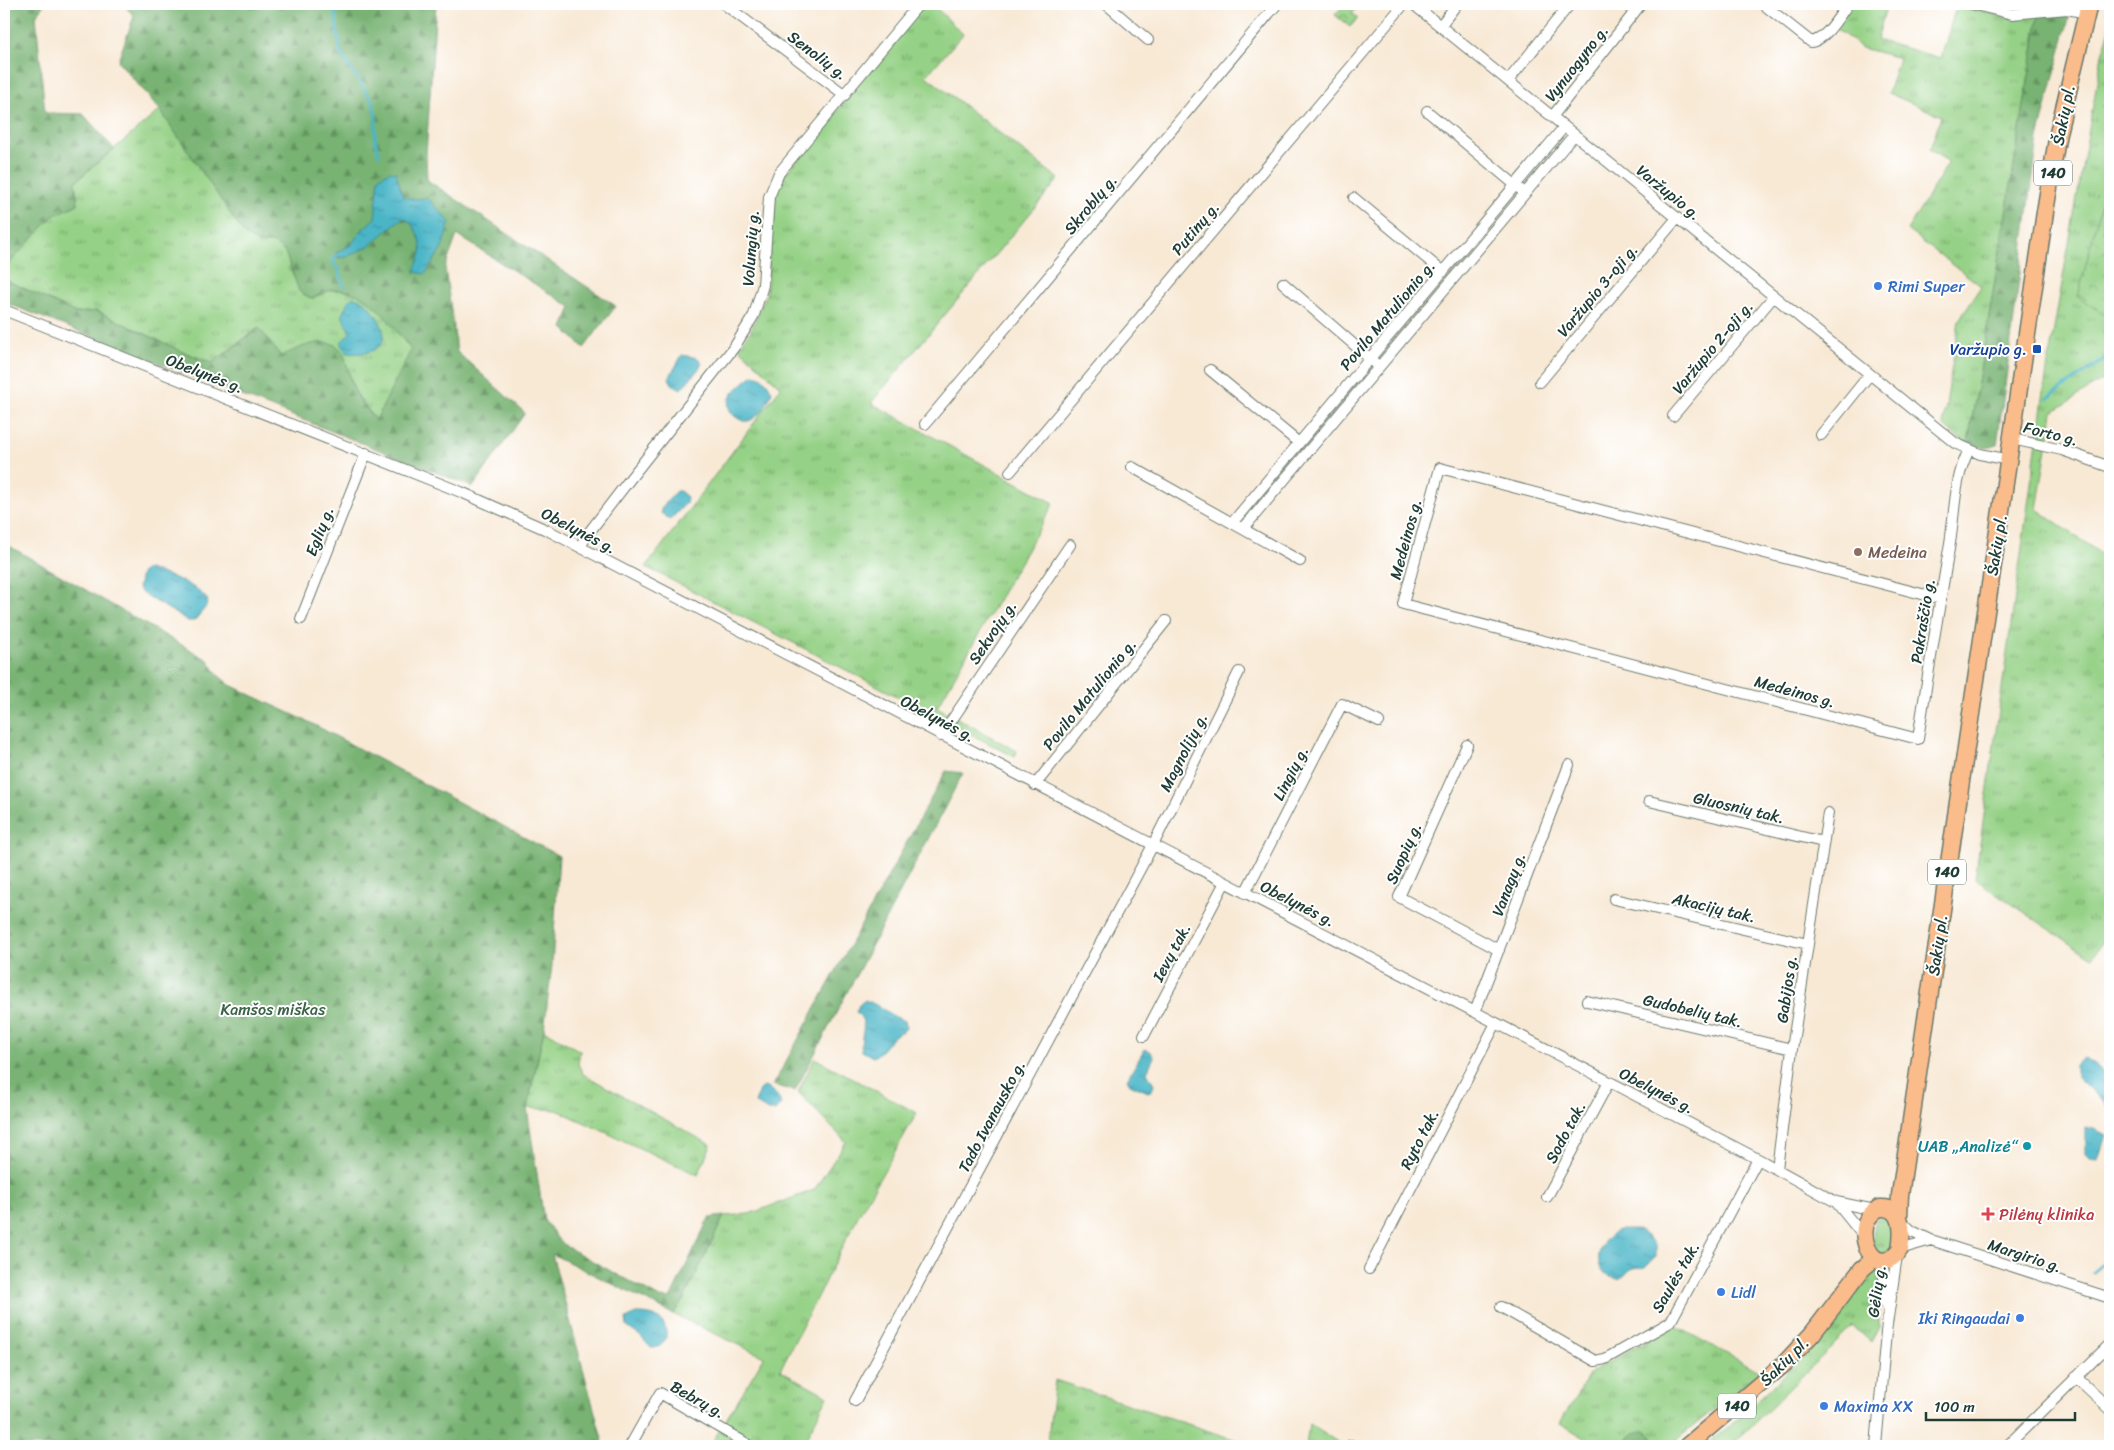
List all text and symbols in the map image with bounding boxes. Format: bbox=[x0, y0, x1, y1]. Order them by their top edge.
street label: Vynuogyno g. bbox=[1537, 18, 1616, 108]
street label: Senolių g. bbox=[781, 23, 854, 88]
street label: Šakių pl. bbox=[2043, 82, 2084, 148]
street label: Varžupio g. bbox=[1630, 157, 1708, 228]
road number: 140 bbox=[2034, 160, 2072, 186]
street label: Skroblų g. bbox=[1056, 167, 1125, 241]
street label: Putinų g. bbox=[1164, 194, 1227, 262]
street label: Volungių g. bbox=[733, 209, 768, 287]
street label: Varžupio 3-oji g. bbox=[1549, 237, 1646, 344]
street label: Povilo Matulionio g. bbox=[1332, 253, 1443, 377]
place label: Rimi Super bbox=[1888, 272, 1966, 301]
marker: Rimi Super bbox=[1872, 280, 1884, 292]
street label: Varžupio 2-oji g. bbox=[1664, 294, 1761, 401]
place label: Varžupio g. bbox=[1950, 335, 2027, 364]
marker: Varžupio g. bbox=[2031, 343, 2043, 355]
street label: Obelynės g. bbox=[162, 345, 248, 402]
street label: Forto g. bbox=[2020, 413, 2081, 454]
street label: Medeinos g. bbox=[1381, 495, 1430, 583]
street label: Obelynės g. bbox=[536, 499, 622, 562]
street label: Eglių g. bbox=[297, 502, 342, 560]
street label: Šakių pl. bbox=[1977, 512, 2016, 578]
place label: Medeina bbox=[1868, 538, 1927, 567]
marker: Medeina bbox=[1852, 546, 1864, 558]
street label: Pakraščio g. bbox=[1901, 576, 1944, 666]
street label: Sekvojų g. bbox=[960, 594, 1025, 671]
street label: Povilo Matulionio g. bbox=[1035, 632, 1144, 757]
street label: Medeinos g. bbox=[1751, 667, 1839, 716]
street label: Obelynės g. bbox=[895, 687, 981, 750]
street label: Magnolijų g. bbox=[1151, 707, 1216, 797]
street label: Lingių g. bbox=[1264, 741, 1317, 806]
street label: Gluosnių tak. bbox=[1690, 783, 1787, 832]
street label: Suopių g. bbox=[1377, 817, 1430, 889]
street label: Vanagų g. bbox=[1483, 848, 1534, 921]
road number: 140 bbox=[1928, 860, 1966, 884]
street label: Obelynės g. bbox=[1255, 872, 1341, 935]
street label: Akacijų tak. bbox=[1668, 884, 1759, 931]
street label: Šakių pl. bbox=[1919, 913, 1956, 978]
street label: Ievų tak. bbox=[1143, 918, 1199, 988]
street label: Gabijos g. bbox=[1767, 953, 1806, 1025]
street label: Gudobelių tak. bbox=[1640, 985, 1746, 1036]
park label: Kamšos miškas bbox=[220, 995, 326, 1024]
street label: Tado Ivanausko g. bbox=[949, 1055, 1033, 1178]
street label: Obelynės g. bbox=[1614, 1059, 1700, 1122]
street label: Sodo tak. bbox=[1537, 1096, 1594, 1169]
street label: Ryto tak. bbox=[1392, 1104, 1447, 1175]
place label: UAB „Analizė“ bbox=[1918, 1132, 2019, 1161]
marker: UAB „Analizė“ bbox=[2021, 1140, 2033, 1152]
place label: Pilėnų klinika bbox=[1999, 1200, 2094, 1229]
marker: Pilėnų klinika bbox=[1981, 1207, 1995, 1221]
street label: Margirio g. bbox=[1984, 1230, 2066, 1281]
street label: Saulės tak. bbox=[1643, 1236, 1708, 1319]
street label: Gėlių g. bbox=[1858, 1263, 1895, 1319]
place label: Lidl bbox=[1731, 1278, 1756, 1307]
marker: Lidl bbox=[1715, 1286, 1727, 1298]
place label: Iki Ringaudai bbox=[1917, 1304, 2011, 1333]
marker: Iki Ringaudai bbox=[2014, 1312, 2026, 1324]
street label: Šakių pl. bbox=[1752, 1329, 1816, 1393]
street label: Bebrų g. bbox=[665, 1372, 731, 1426]
scale bar bbox=[1926, 1390, 2075, 1422]
place label: Maxima XX bbox=[1834, 1392, 1914, 1421]
road number: 140 bbox=[1718, 1394, 1756, 1418]
text: 100 m bbox=[1934, 1394, 1975, 1420]
marker: Maxima XX bbox=[1818, 1400, 1830, 1412]

